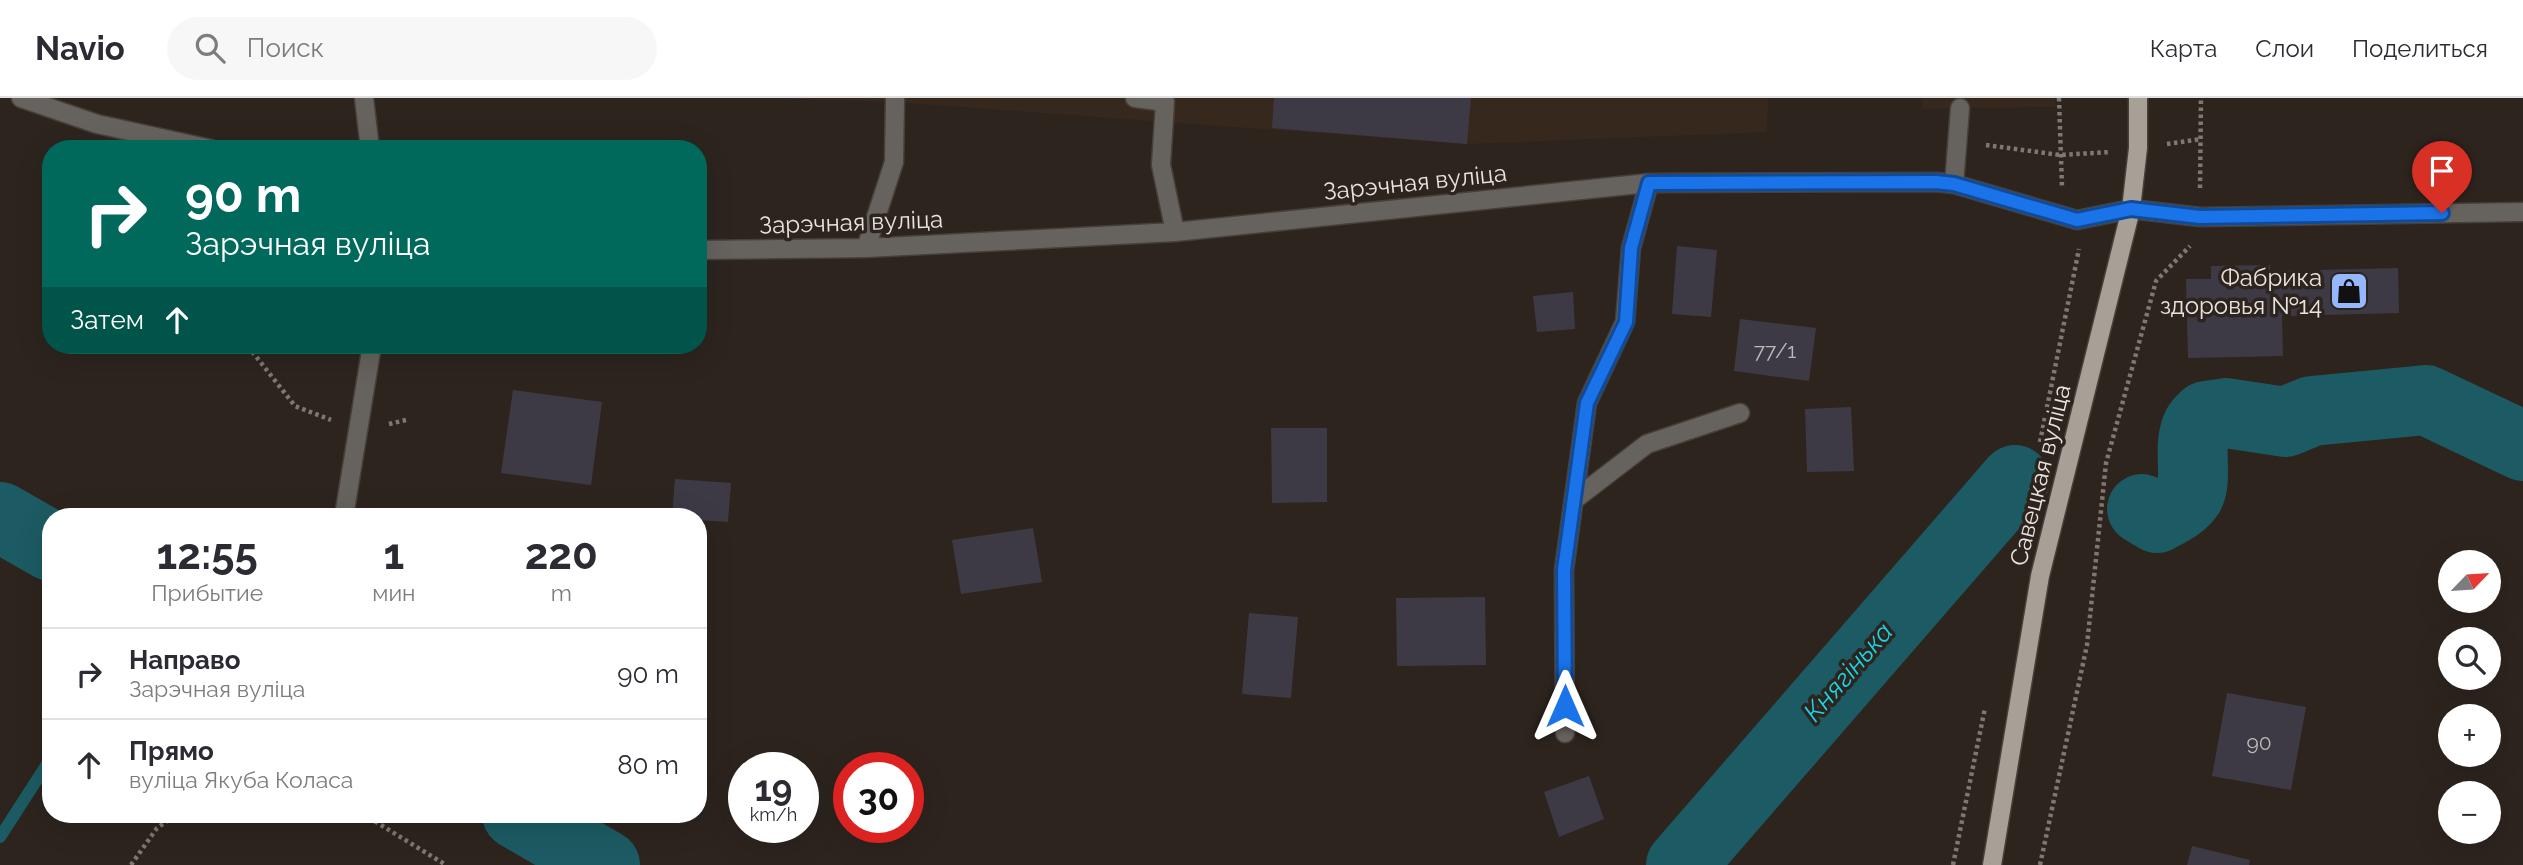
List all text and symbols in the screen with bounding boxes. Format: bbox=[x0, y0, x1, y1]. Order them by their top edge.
search box bbox=[167, 17, 657, 80]
text: Navio bbox=[35, 29, 125, 68]
icon: search bbox=[191, 29, 229, 67]
text: Поиск bbox=[247, 33, 324, 63]
text: Карта bbox=[2150, 34, 2217, 63]
text: Слои bbox=[2255, 34, 2314, 63]
text: Поделиться bbox=[2352, 34, 2488, 63]
pin bbox=[2412, 141, 2472, 213]
icon: arrive bbox=[2423, 152, 2461, 190]
street label: Зарэчная вуліца bbox=[1322, 158, 1508, 206]
text: 90 m bbox=[185, 166, 301, 223]
icon: right bbox=[70, 168, 161, 259]
street label: Зарэчная вуліца bbox=[759, 204, 943, 240]
text: Зарэчная вуліца bbox=[185, 225, 430, 262]
place label: Фабрика здоровья №14 bbox=[2160, 263, 2322, 320]
shop icon: Фабрика здоровья №14 bbox=[2328, 270, 2370, 312]
icon: ahead bbox=[158, 301, 196, 339]
text: Затем bbox=[70, 305, 144, 335]
house number: 77/1 bbox=[1754, 338, 1796, 363]
street label: Савецкая вуліца bbox=[2003, 381, 2077, 569]
text: 12:55 bbox=[156, 530, 258, 579]
text: 1 bbox=[384, 530, 404, 579]
text: 220 bbox=[525, 530, 598, 579]
north arrow bbox=[2438, 550, 2501, 612]
map controls bbox=[2438, 550, 2501, 844]
text: Прибытие bbox=[151, 579, 263, 606]
text: мин bbox=[372, 579, 416, 606]
text: m bbox=[551, 579, 572, 606]
water label: Княгінька bbox=[1797, 617, 1899, 727]
button: search bbox=[2438, 627, 2501, 690]
text: Направо bbox=[129, 645, 240, 675]
icon: right bbox=[70, 655, 108, 693]
text: 90 m bbox=[617, 659, 679, 689]
position arrow bbox=[1528, 669, 1602, 743]
text: Зарэчная вуліца bbox=[129, 675, 305, 702]
button: + bbox=[2438, 704, 2501, 767]
house number: 90 bbox=[2246, 730, 2272, 755]
text: Прямо bbox=[129, 736, 214, 766]
icon: ahead bbox=[70, 746, 108, 784]
text: 80 m bbox=[617, 750, 679, 780]
speed limit sign: 30 bbox=[833, 752, 924, 843]
text: вуліца Якуба Коласа bbox=[129, 766, 353, 793]
text: 19 bbox=[755, 768, 792, 809]
button: − bbox=[2438, 781, 2501, 844]
text: km/h bbox=[750, 804, 797, 825]

